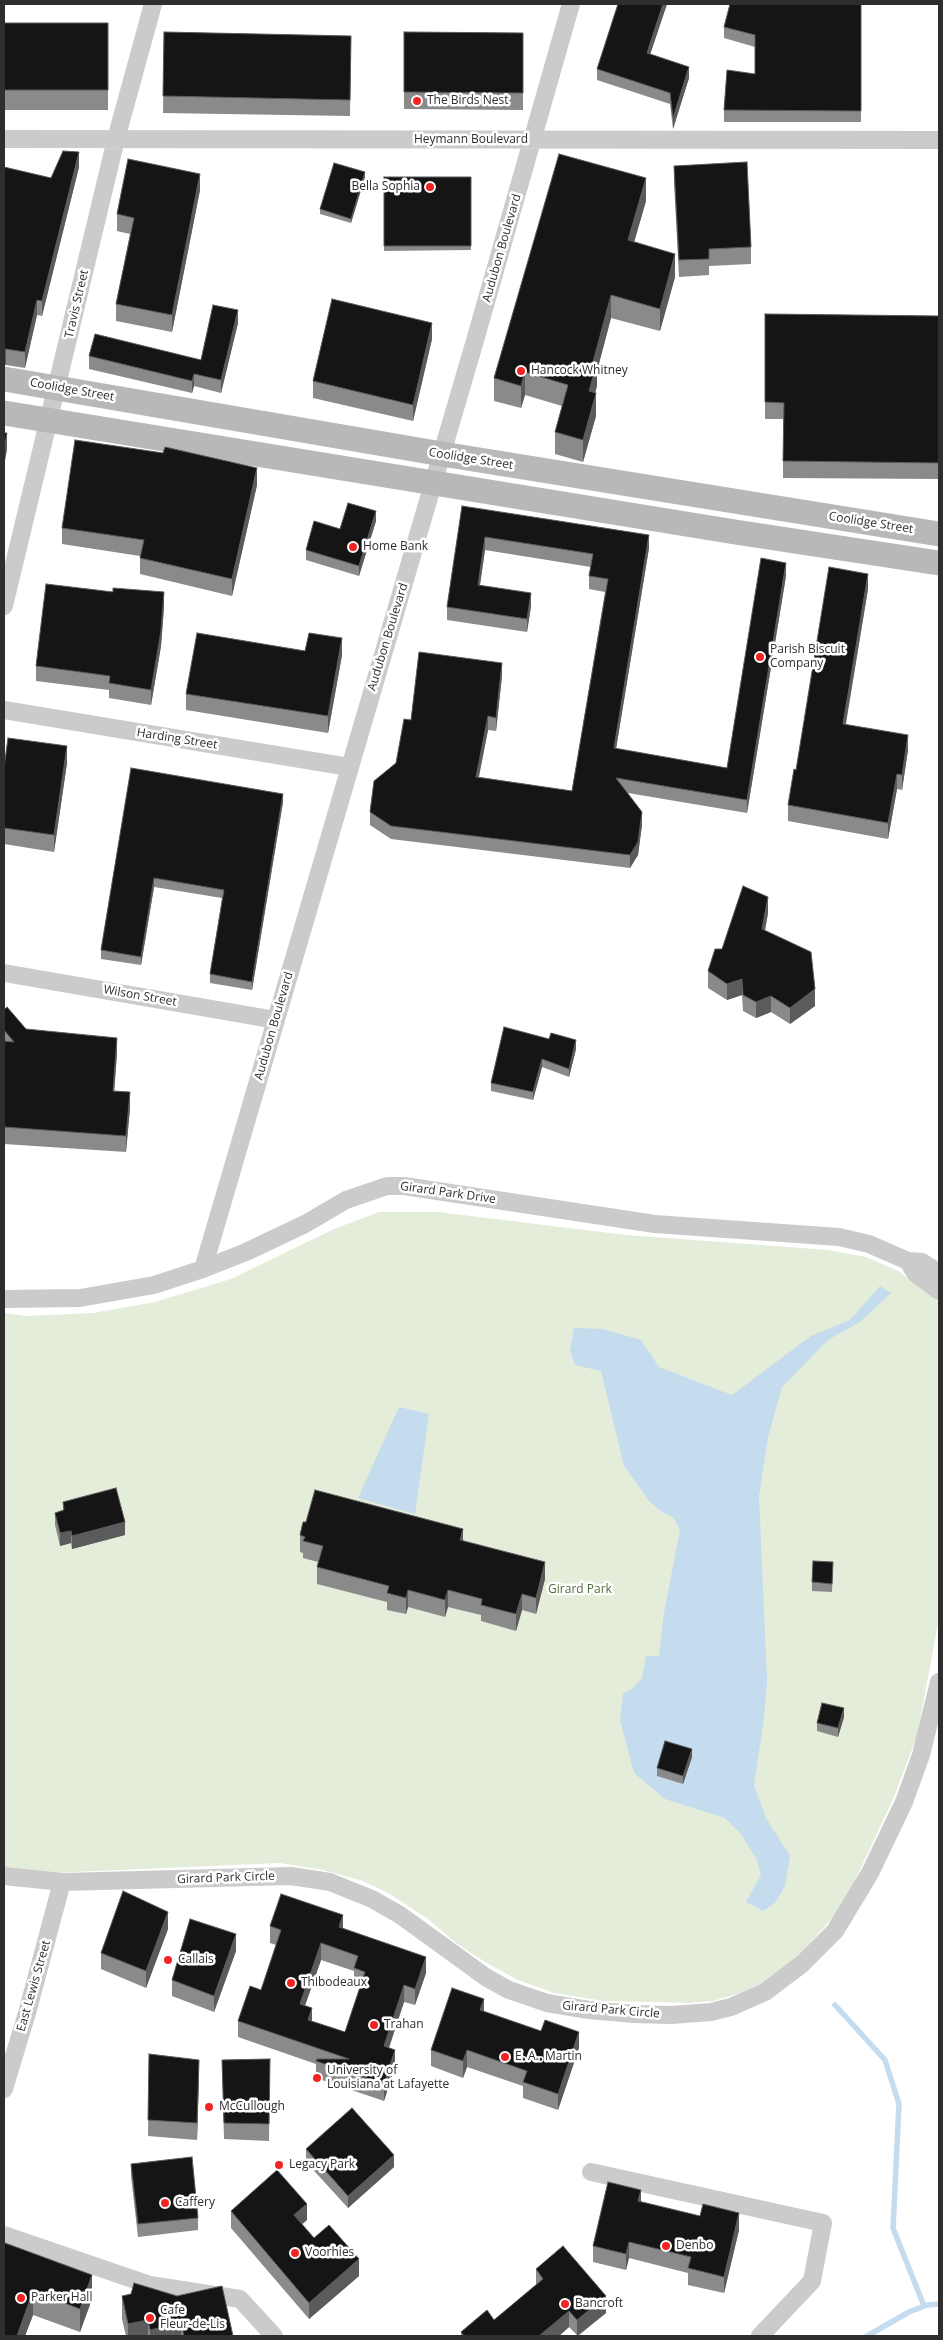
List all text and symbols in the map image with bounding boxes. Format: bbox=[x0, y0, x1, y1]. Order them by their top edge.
place label: The Birds Nest bbox=[427, 94, 508, 108]
marker: The Birds Nest bbox=[411, 95, 423, 107]
street label: Heymann Boulevard bbox=[414, 133, 528, 147]
place label: Bella Sophia bbox=[351, 180, 420, 194]
marker: Bella Sophia bbox=[424, 181, 436, 193]
street label: Audubon Boulevard bbox=[480, 192, 524, 304]
street label: Travis Street bbox=[62, 268, 92, 340]
place label: Hancock Whitney bbox=[531, 364, 628, 378]
marker: Hancock Whitney bbox=[515, 365, 527, 377]
street label: Coolidge Street bbox=[29, 376, 115, 404]
street label: Coolidge Street bbox=[428, 445, 514, 473]
street label: Coolidge Street bbox=[828, 509, 914, 537]
place label: Home Bank bbox=[363, 540, 428, 554]
marker: Home Bank bbox=[347, 541, 359, 553]
street label: Audubon Boulevard bbox=[365, 581, 411, 693]
place label: Parish Biscuit Company bbox=[770, 643, 845, 671]
marker: Parish Biscuit Company bbox=[754, 651, 766, 663]
street label: Harding Street bbox=[136, 726, 218, 752]
street label: Audubon Boulevard bbox=[252, 970, 296, 1082]
street label: Wilson Street bbox=[102, 982, 178, 1010]
street label: Girard Park Drive bbox=[399, 1179, 497, 1207]
park label: Girard Park bbox=[548, 1583, 612, 1597]
street label: Girard Park Circle bbox=[177, 1869, 275, 1887]
street label: East Lewis Street bbox=[14, 1939, 54, 2033]
place label: Callais bbox=[178, 1953, 214, 1967]
marker: Callais bbox=[162, 1954, 174, 1966]
place label: Thibodeaux bbox=[301, 1976, 367, 1990]
marker: Thibodeaux bbox=[285, 1977, 297, 1989]
street label: Girard Park Circle bbox=[562, 1999, 660, 2021]
place label: Trahan bbox=[384, 2018, 424, 2032]
marker: Trahan bbox=[368, 2019, 380, 2031]
place label: E. A.. Martin bbox=[515, 2050, 582, 2064]
marker: E. A.. Martin bbox=[499, 2051, 511, 2063]
place label: University of Louisiana at Lafayette bbox=[327, 2064, 449, 2092]
marker: University of Louisiana at Lafayette bbox=[311, 2072, 323, 2084]
place label: McCullough bbox=[219, 2100, 285, 2114]
marker: McCullough bbox=[203, 2101, 215, 2113]
place label: Legacy Park bbox=[289, 2158, 355, 2172]
marker: Legacy Park bbox=[273, 2159, 285, 2171]
place label: Caffery bbox=[175, 2196, 215, 2210]
marker: Caffery bbox=[159, 2197, 171, 2209]
place label: Denbo bbox=[676, 2239, 713, 2253]
marker: Denbo bbox=[660, 2240, 672, 2252]
place label: Voorhies bbox=[305, 2246, 354, 2260]
marker: Voorhies bbox=[289, 2247, 301, 2259]
place label: Parker Hall bbox=[31, 2291, 92, 2305]
marker: Parker Hall bbox=[15, 2292, 27, 2304]
place label: Bancroft bbox=[575, 2297, 623, 2311]
marker: Bancroft bbox=[559, 2298, 571, 2310]
place label: Cafe Fleur-de-Lis bbox=[160, 2304, 225, 2332]
marker: Cafe Fleur-de-Lis bbox=[144, 2312, 156, 2324]

